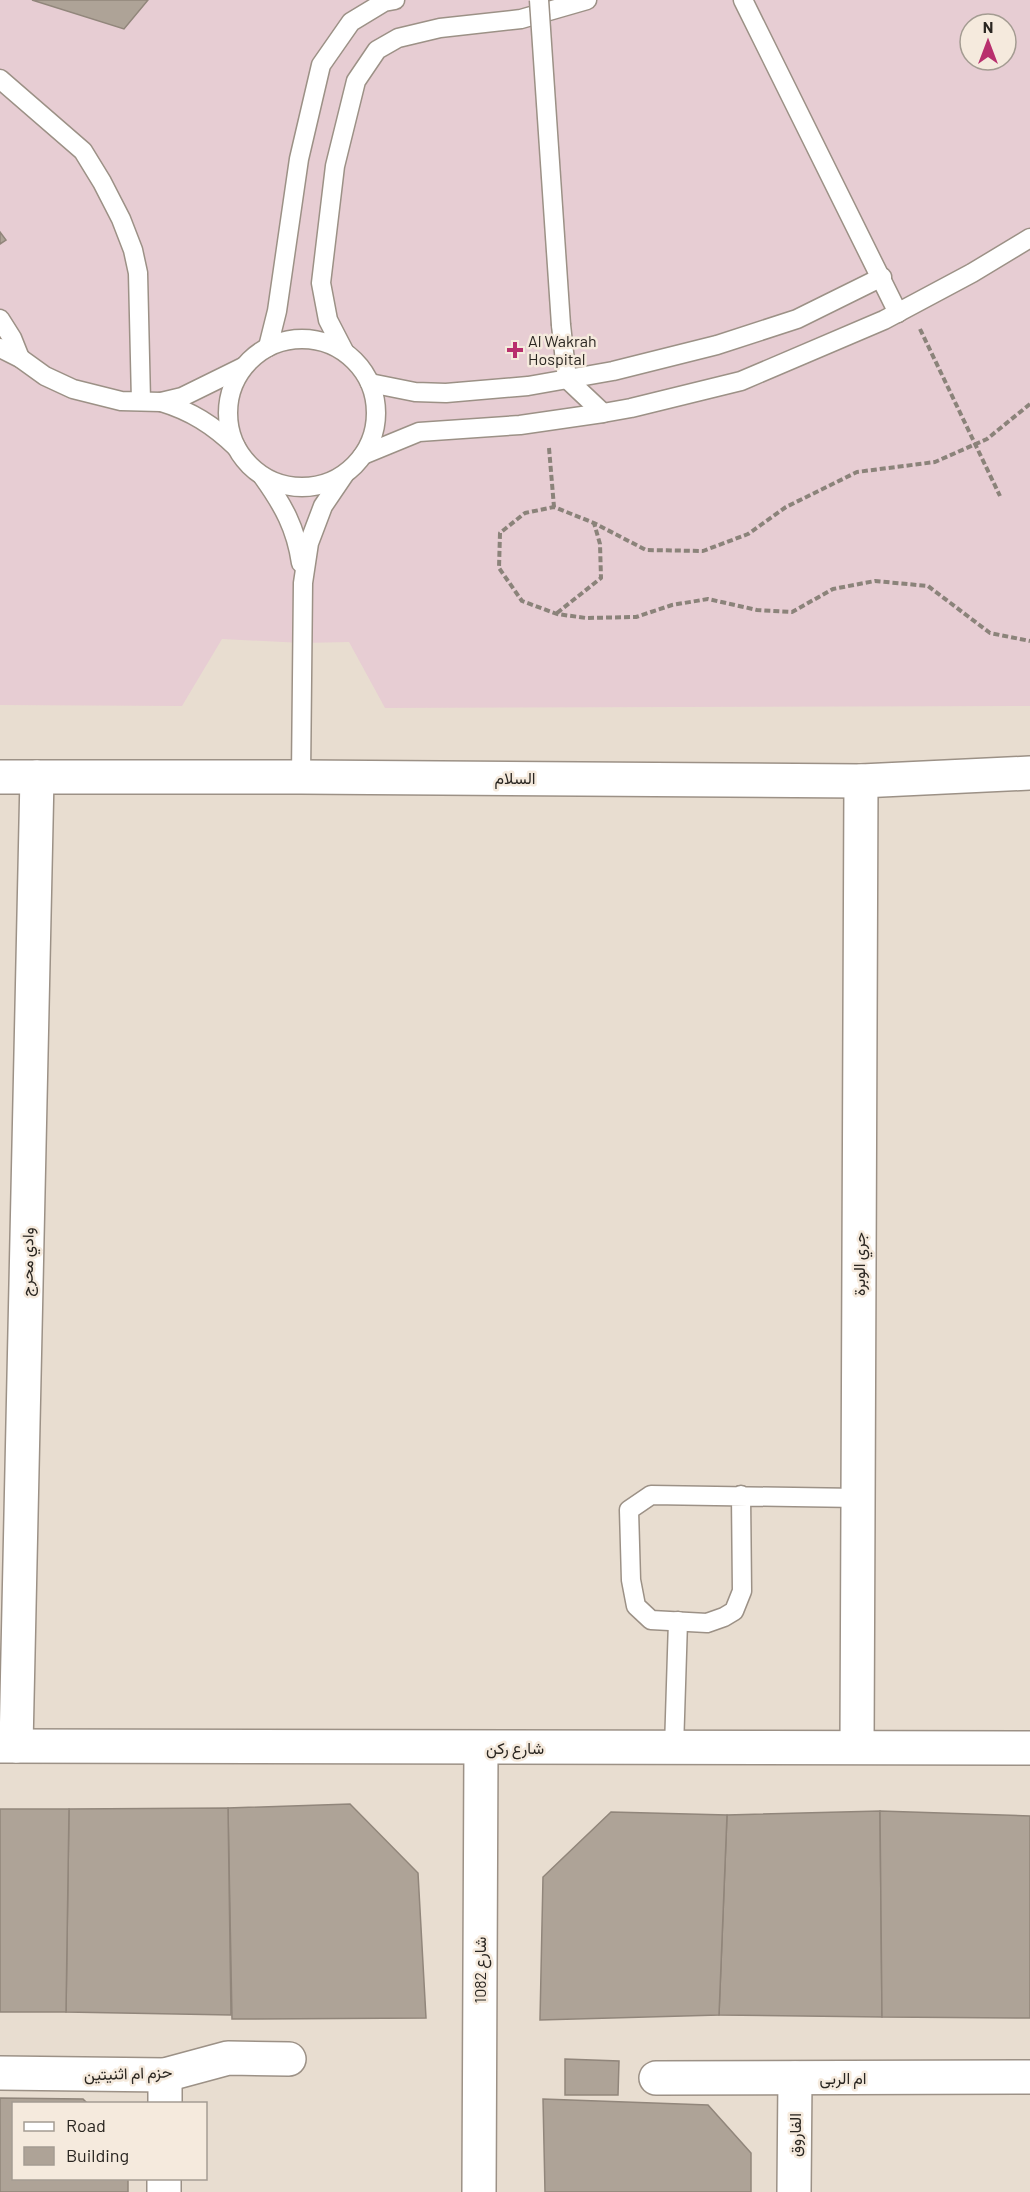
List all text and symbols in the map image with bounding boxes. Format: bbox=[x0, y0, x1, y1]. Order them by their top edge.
north arrow bbox=[958, 12, 1018, 72]
text: N bbox=[983, 17, 993, 36]
place label: Al Wakrah Hospital bbox=[528, 331, 597, 368]
marker: Al Wakrah Hospital bbox=[506, 341, 524, 359]
street label: السلام bbox=[495, 768, 535, 789]
street label: وادي محرج bbox=[16, 1227, 42, 1297]
street label: جري الوبرة bbox=[849, 1232, 873, 1296]
street label: شارع ركن bbox=[486, 1738, 544, 1760]
street label: شارع 1082 bbox=[470, 1937, 492, 2003]
street label: حزم ام اثنيتين bbox=[83, 2061, 173, 2086]
street label: ام الربى bbox=[819, 2068, 867, 2089]
legend bbox=[12, 2102, 207, 2180]
street label: الفاروق bbox=[785, 2113, 806, 2157]
text: Road bbox=[66, 2114, 106, 2136]
text: Building bbox=[66, 2144, 129, 2166]

